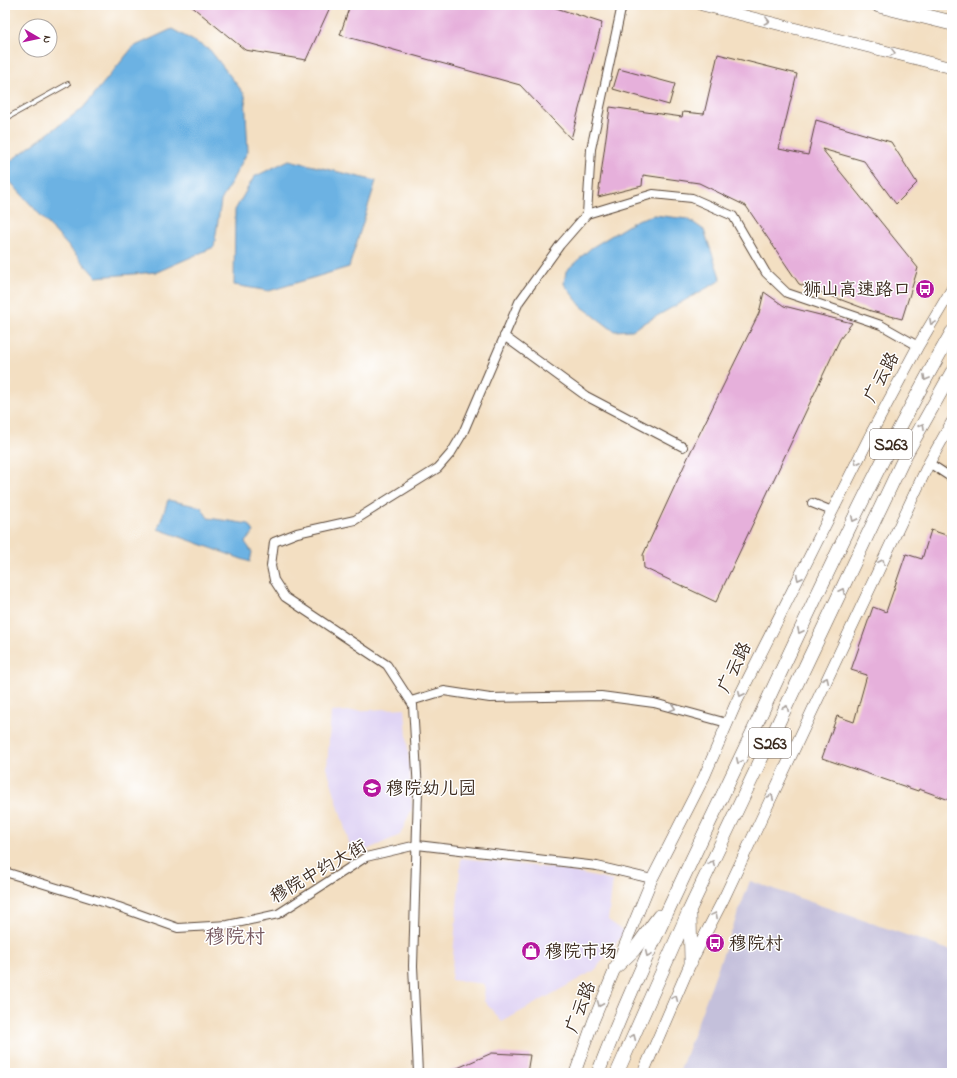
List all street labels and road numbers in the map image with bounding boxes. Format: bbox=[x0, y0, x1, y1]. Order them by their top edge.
street label: 广云路 bbox=[859, 348, 907, 408]
road number: S263 bbox=[870, 429, 912, 459]
street label: 广云路 bbox=[712, 638, 759, 698]
road number: S263 bbox=[749, 728, 791, 758]
street label: 穆院中约大街 bbox=[266, 834, 372, 911]
street label: 广云路 bbox=[560, 978, 604, 1038]

